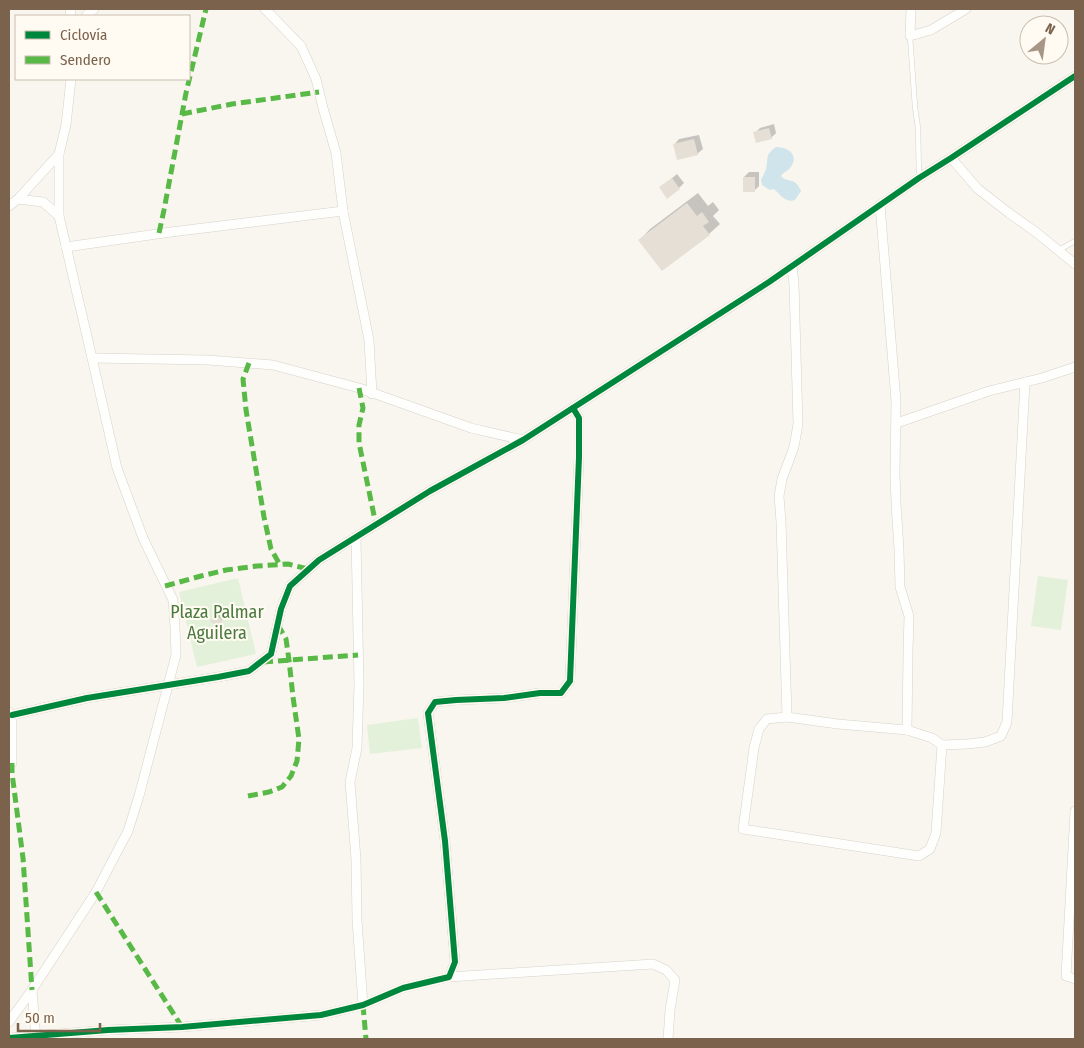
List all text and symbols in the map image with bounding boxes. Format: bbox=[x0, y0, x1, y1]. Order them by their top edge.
legend bbox=[15, 15, 190, 80]
north arrow bbox=[1019, 15, 1069, 65]
text: N bbox=[1042, 20, 1058, 39]
text: Ciclovía bbox=[60, 26, 107, 44]
text: Sendero bbox=[60, 51, 111, 69]
park label: Plaza Palmar Aguilera bbox=[170, 601, 264, 644]
scale bar bbox=[18, 1000, 100, 1032]
text: 50 m bbox=[25, 1009, 55, 1027]

